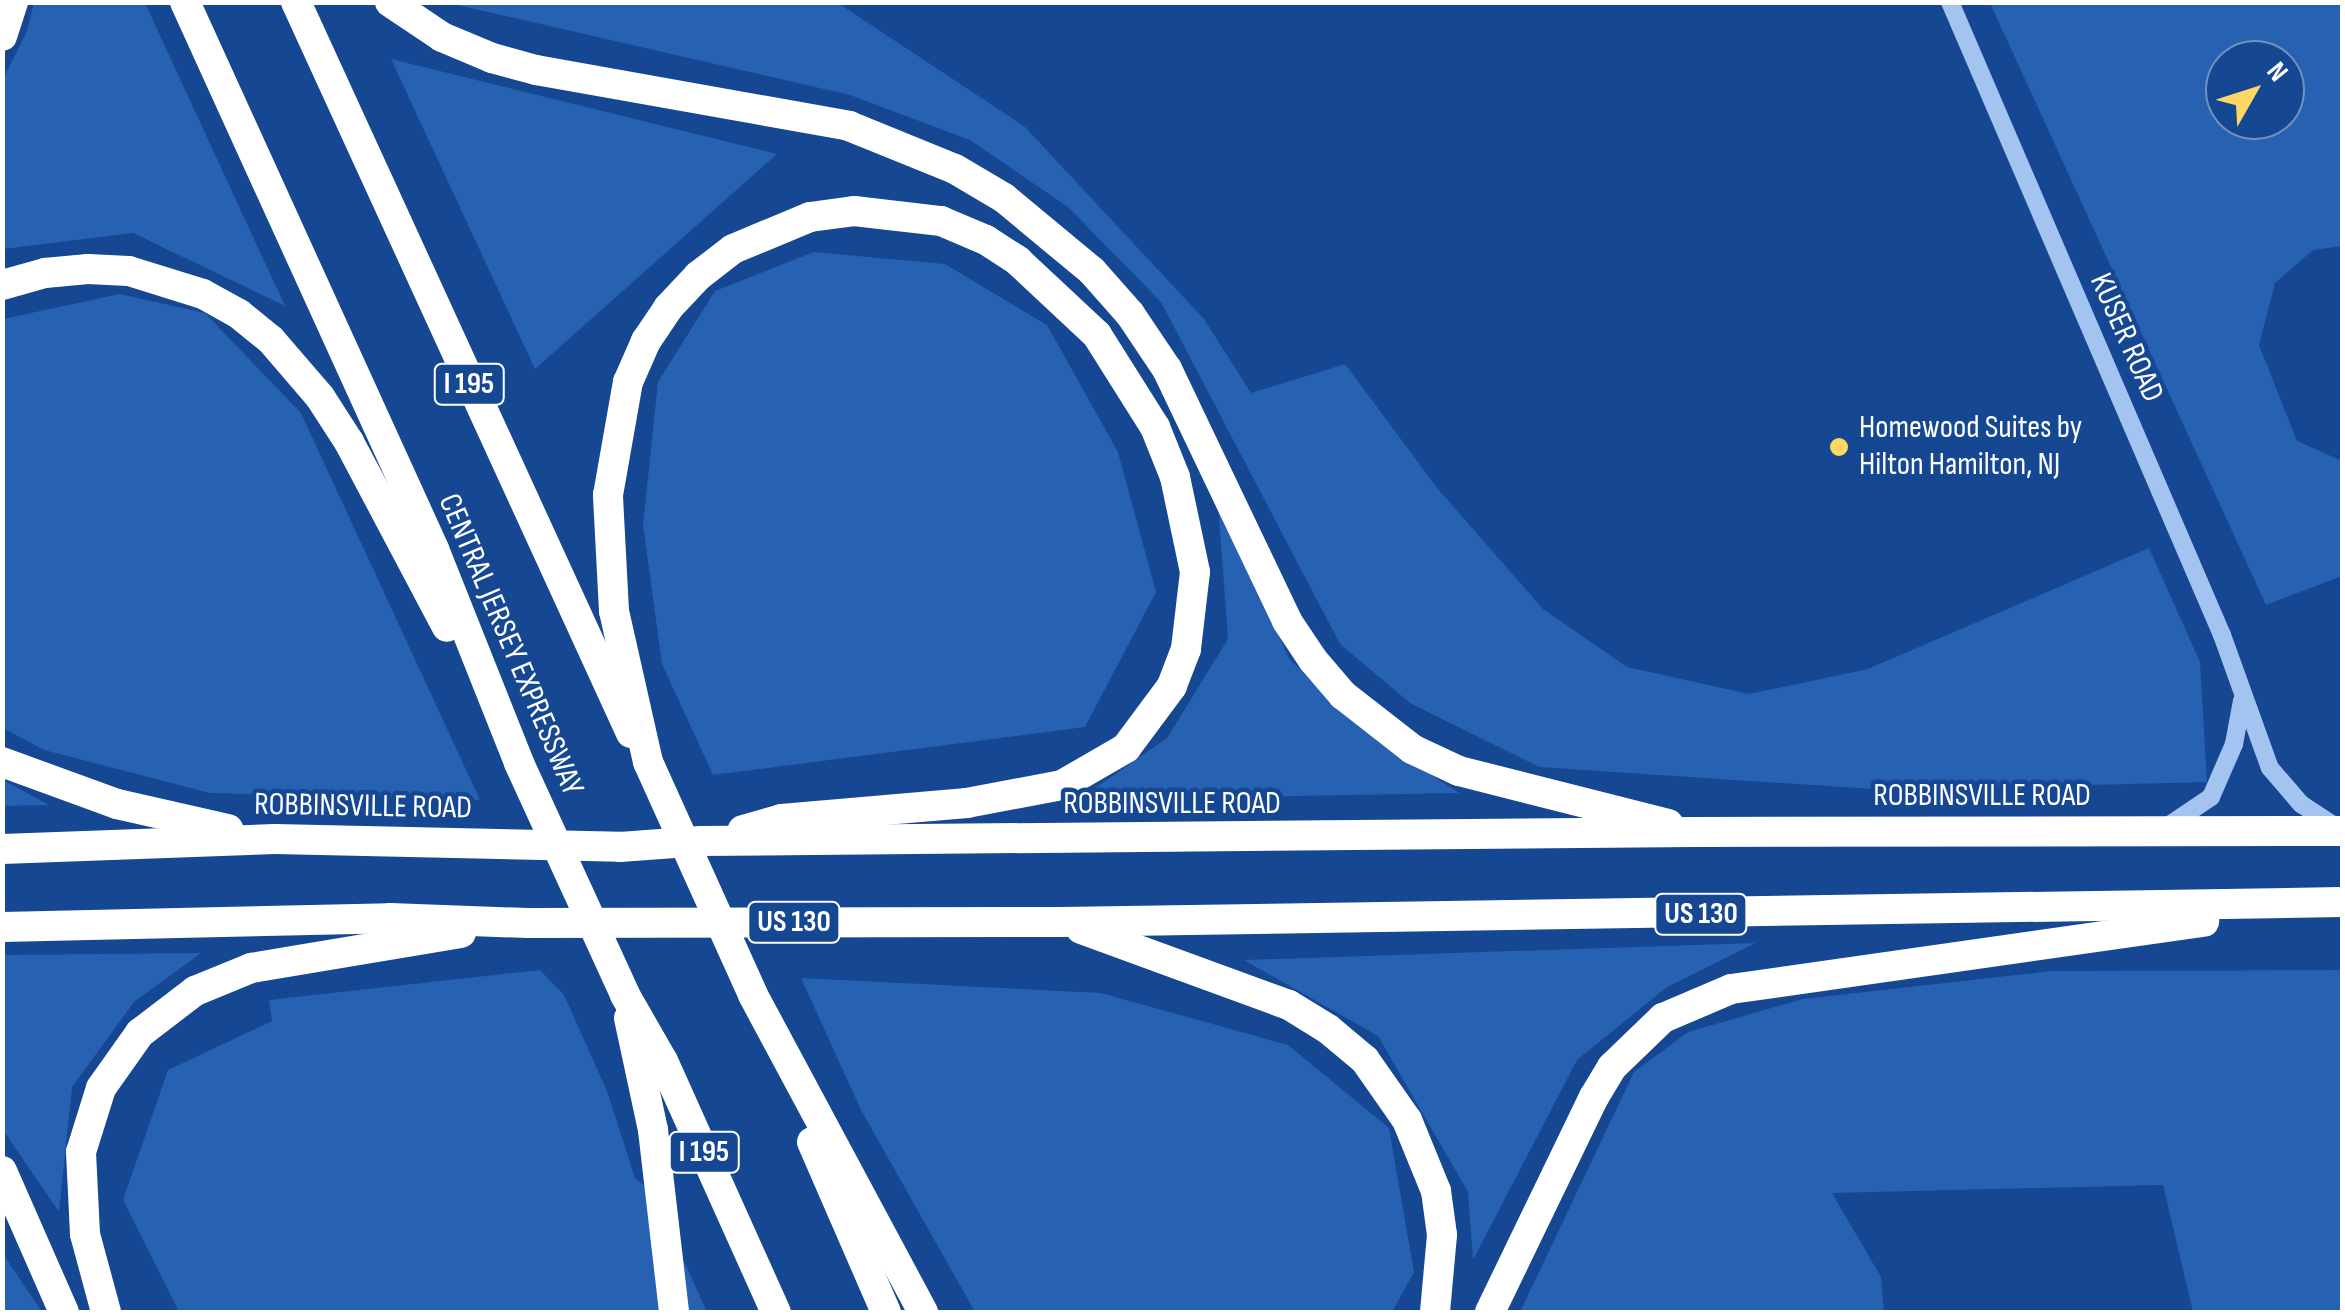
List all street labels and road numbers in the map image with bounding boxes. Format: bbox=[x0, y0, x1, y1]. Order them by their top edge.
street label: KUSER ROAD bbox=[2081, 268, 2171, 408]
road number: I 195 bbox=[432, 359, 506, 409]
street label: CENTRAL JERSEY EXPRESSWAY bbox=[429, 488, 591, 802]
street label: ROBBINSVILLE ROAD bbox=[1873, 777, 2091, 815]
street label: ROBBINSVILLE ROAD bbox=[1063, 785, 1281, 823]
street label: ROBBINSVILLE ROAD bbox=[254, 786, 472, 828]
road number: US 130 bbox=[1654, 889, 1748, 939]
road number: US 130 bbox=[746, 897, 842, 947]
road number: I 195 bbox=[666, 1127, 742, 1177]

